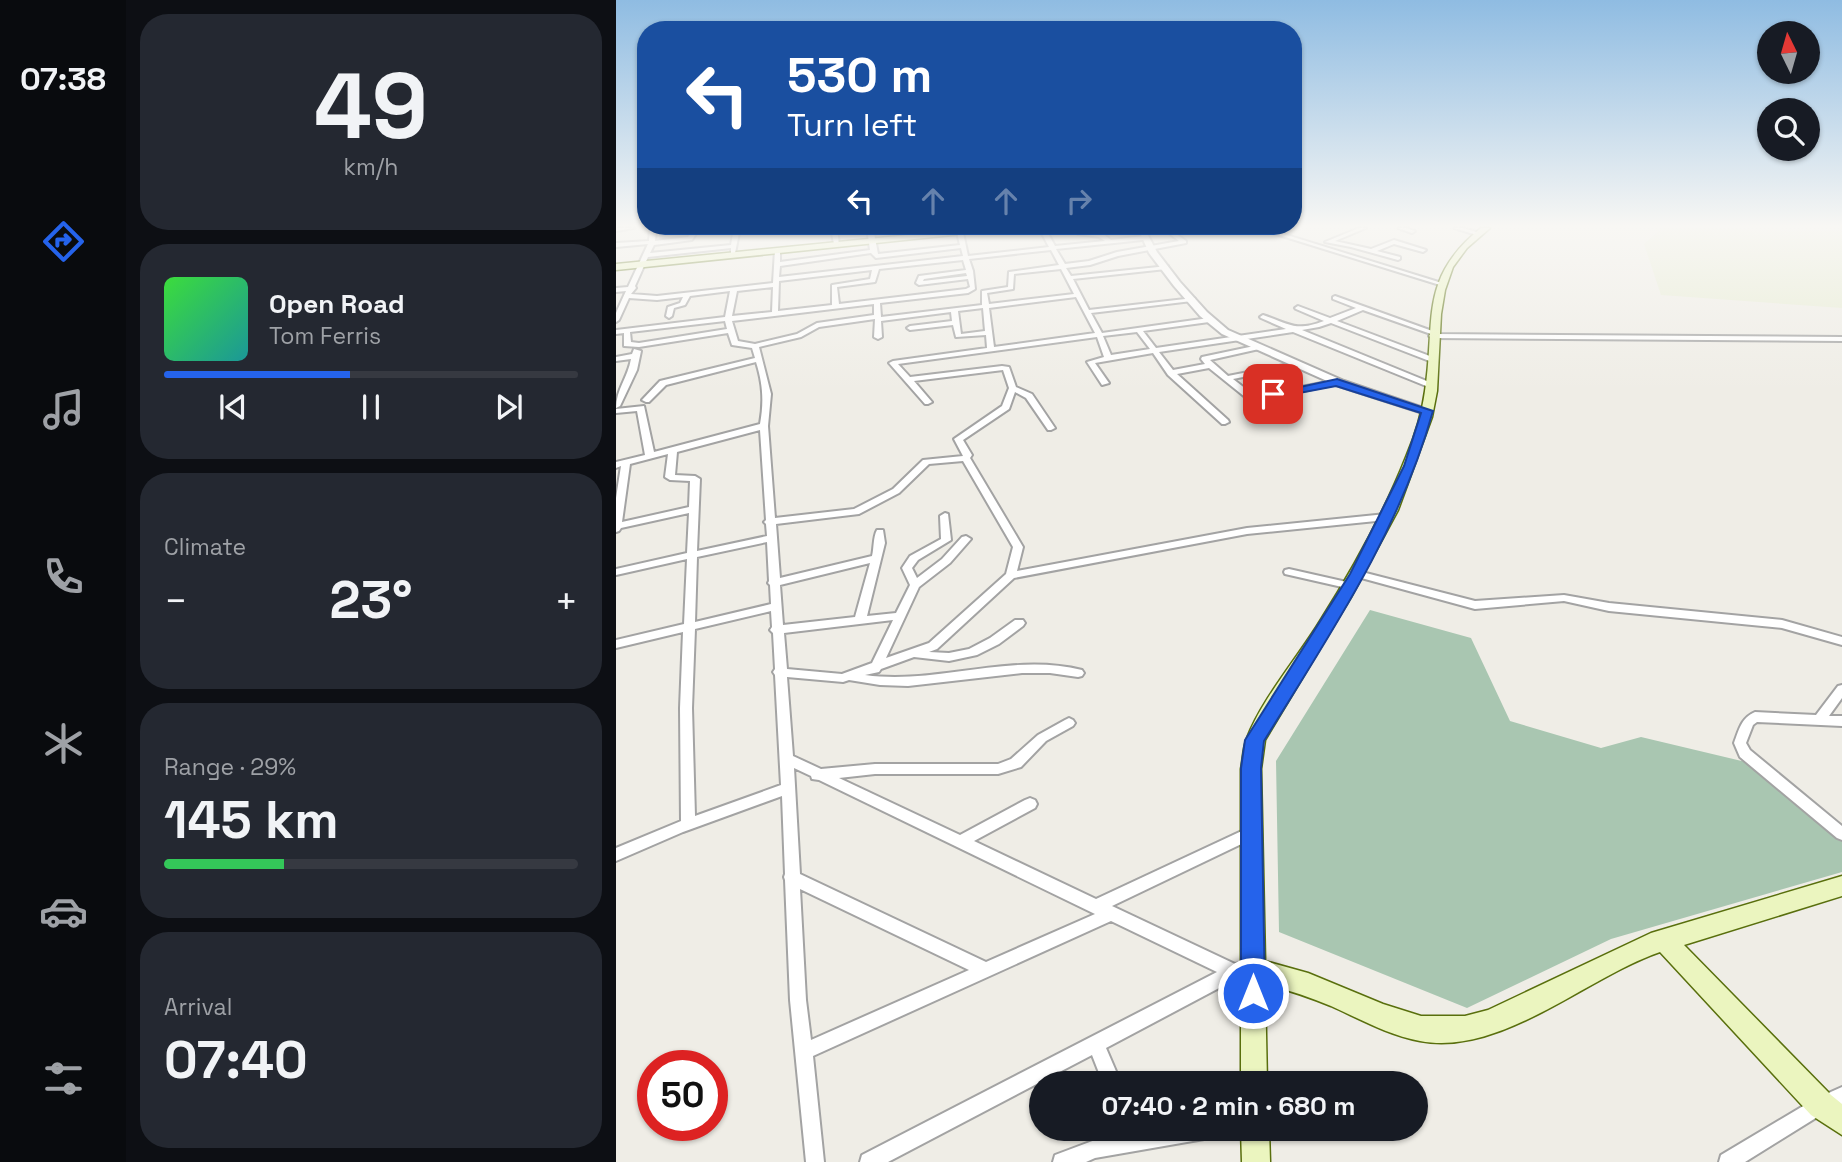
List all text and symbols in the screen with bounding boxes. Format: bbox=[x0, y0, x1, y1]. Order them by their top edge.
north arrow bbox=[1757, 21, 1820, 84]
map controls bbox=[1757, 21, 1820, 161]
text: 530 m bbox=[787, 44, 932, 106]
text: 49 bbox=[314, 48, 428, 165]
icon: left bbox=[672, 49, 763, 140]
text: 07:38 bbox=[20, 59, 106, 99]
button: search bbox=[1757, 98, 1820, 161]
text: Turn left bbox=[787, 105, 917, 145]
text: km/h bbox=[344, 152, 398, 182]
icon: left bbox=[841, 182, 879, 220]
icon: ahead bbox=[914, 182, 952, 220]
icon: ahead bbox=[987, 182, 1025, 220]
icon: right bbox=[1060, 182, 1098, 220]
icon: directions bbox=[39, 217, 88, 266]
text: Open Road bbox=[269, 287, 405, 321]
text: Tom Ferris bbox=[269, 321, 381, 351]
pin bbox=[1243, 364, 1303, 424]
icon: arrive bbox=[1254, 375, 1292, 413]
icon: music bbox=[39, 385, 88, 434]
icon: previous bbox=[214, 388, 252, 426]
icon: pause bbox=[352, 388, 390, 426]
icon: next bbox=[490, 388, 528, 426]
text: Climate bbox=[164, 532, 246, 562]
icon: phone bbox=[39, 552, 88, 601]
text: 23° bbox=[330, 567, 413, 633]
text: − bbox=[164, 577, 188, 625]
text: + bbox=[554, 577, 578, 625]
icon: climate bbox=[39, 719, 88, 768]
text: Range · 29% bbox=[164, 752, 296, 782]
text: 145 km bbox=[164, 787, 339, 853]
icon: car bbox=[39, 887, 88, 936]
position arrow bbox=[1216, 956, 1290, 1030]
text: Arrival bbox=[164, 992, 232, 1022]
text: 07:40 bbox=[164, 1027, 308, 1093]
speed limit sign: 50 bbox=[637, 1050, 728, 1141]
icon: filters bbox=[39, 1054, 88, 1103]
text: 07:40 · 2 min · 680 m bbox=[1101, 1089, 1356, 1123]

